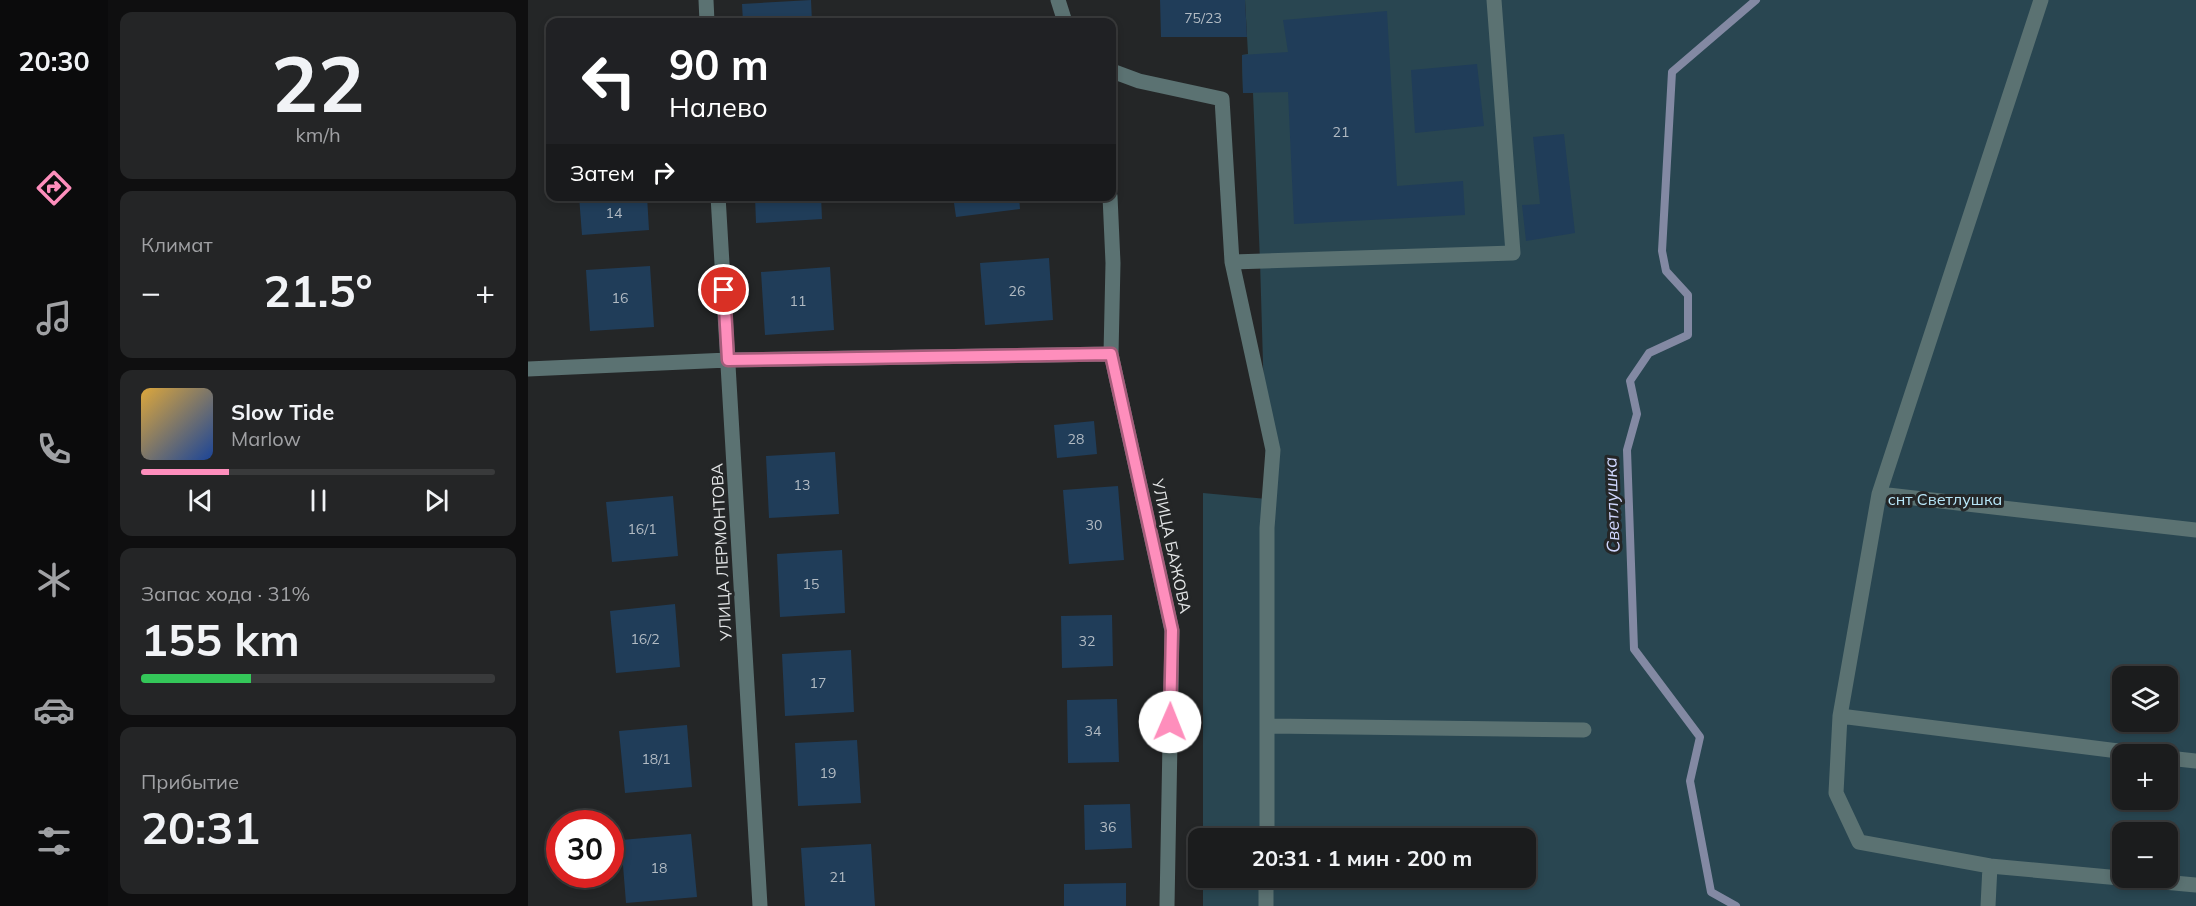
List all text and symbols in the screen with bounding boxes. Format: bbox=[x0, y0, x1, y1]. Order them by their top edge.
house number: 75/23 bbox=[1184, 9, 1222, 27]
text: 22 bbox=[271, 34, 365, 132]
text: 90 m bbox=[669, 38, 769, 91]
icon: left bbox=[570, 42, 648, 120]
text: 20:30 bbox=[18, 44, 90, 78]
text: Налево bbox=[669, 90, 768, 124]
text: km/h bbox=[295, 122, 341, 147]
house number: 21 bbox=[1333, 123, 1349, 141]
icon: right bbox=[647, 156, 680, 189]
text: Затем bbox=[570, 159, 635, 187]
icon: directions bbox=[33, 167, 75, 209]
house number: 14 bbox=[606, 204, 623, 222]
text: Климат bbox=[141, 232, 213, 257]
text: 21.5° bbox=[263, 262, 373, 318]
pin bbox=[698, 264, 749, 315]
text: − bbox=[141, 271, 161, 312]
text: + bbox=[475, 271, 495, 312]
icon: arrive bbox=[707, 273, 740, 306]
house number: 26 bbox=[1009, 282, 1025, 300]
house number: 16 bbox=[612, 289, 628, 307]
house number: 11 bbox=[790, 292, 806, 310]
icon: music bbox=[33, 297, 75, 339]
text: Slow Tide bbox=[231, 398, 334, 426]
text: Marlow bbox=[231, 426, 301, 451]
icon: phone bbox=[33, 428, 75, 470]
house number: 28 bbox=[1068, 430, 1084, 448]
water label: Светлушка bbox=[1598, 457, 1625, 553]
street label: УЛИЦА ЛЕРМОНТОВА bbox=[706, 462, 736, 642]
house number: 13 bbox=[794, 476, 810, 494]
street label: УЛИЦА БАЖОВА bbox=[1148, 476, 1196, 615]
icon: previous bbox=[184, 484, 217, 517]
icon: pause bbox=[302, 484, 335, 517]
icon: next bbox=[420, 484, 453, 517]
park label: снт Светлушка bbox=[1888, 489, 2002, 509]
house number: 30 bbox=[1086, 516, 1102, 534]
house number: 16/1 bbox=[627, 520, 657, 538]
icon: climate bbox=[33, 559, 75, 601]
house number: 15 bbox=[803, 575, 819, 593]
text: Запас хода · 31% bbox=[141, 581, 310, 606]
text: 155 km bbox=[141, 611, 300, 667]
house number: 16/2 bbox=[630, 630, 660, 648]
house number: 32 bbox=[1079, 632, 1095, 650]
map controls bbox=[2112, 666, 2178, 888]
button: layers bbox=[2112, 666, 2178, 732]
house number: 17 bbox=[810, 674, 826, 692]
icon: car bbox=[33, 689, 75, 731]
position arrow bbox=[1138, 690, 1202, 754]
house number: 34 bbox=[1085, 722, 1102, 740]
button: + bbox=[2112, 744, 2178, 810]
house number: 18/1 bbox=[641, 750, 671, 768]
house number: 19 bbox=[820, 764, 836, 782]
text: Прибытие bbox=[141, 769, 239, 794]
text: 20:31 bbox=[141, 799, 260, 855]
speed limit sign: 30 bbox=[546, 810, 624, 888]
house number: 36 bbox=[1100, 818, 1116, 836]
icon: filters bbox=[33, 820, 75, 862]
button: − bbox=[2112, 822, 2178, 888]
text: 20:31 · 1 мин · 200 m bbox=[1252, 844, 1472, 872]
house number: 18 bbox=[651, 859, 667, 877]
house number: 21 bbox=[830, 868, 846, 886]

